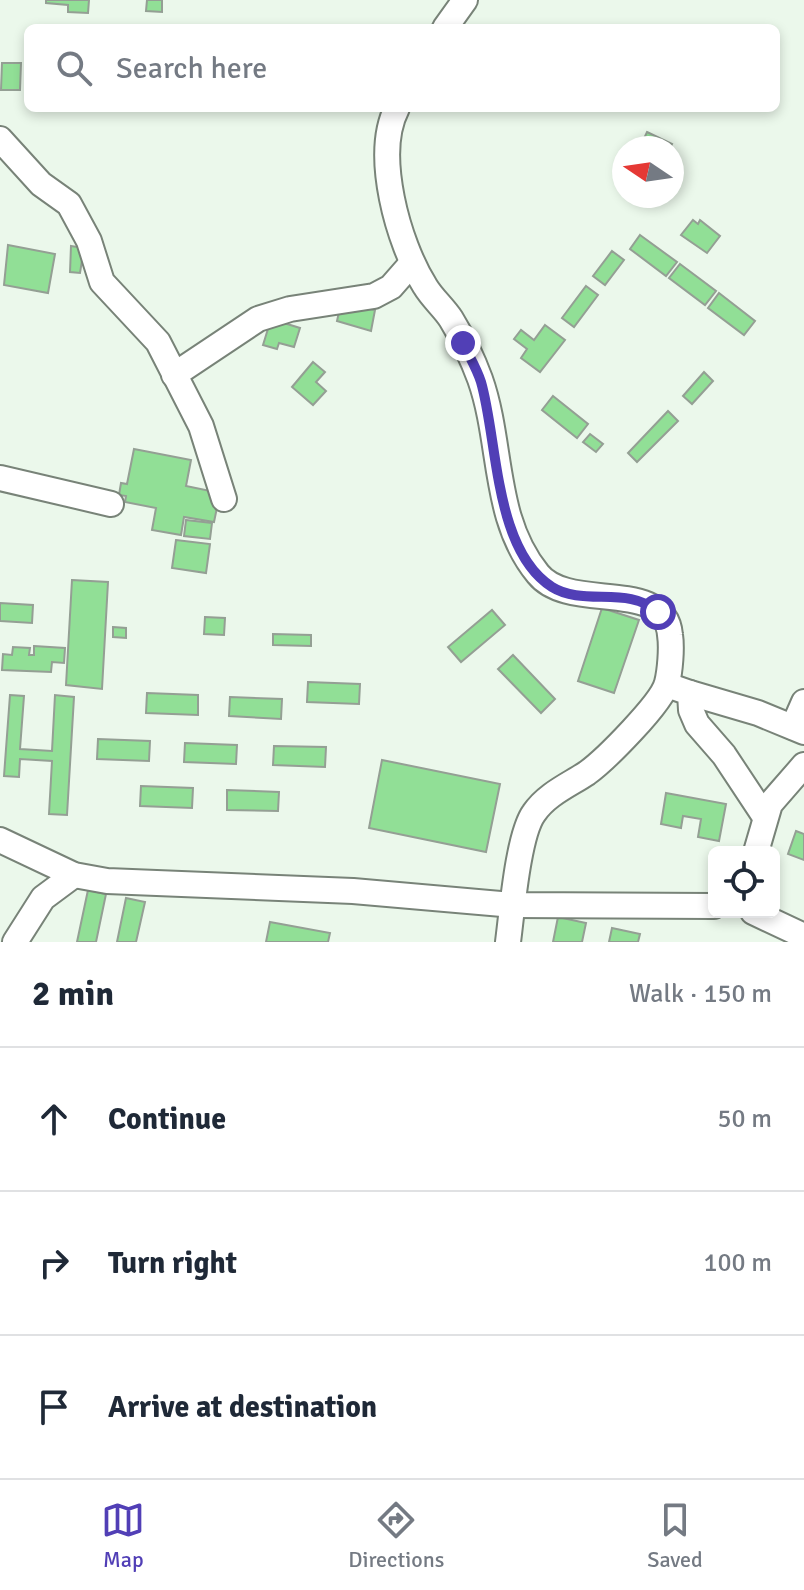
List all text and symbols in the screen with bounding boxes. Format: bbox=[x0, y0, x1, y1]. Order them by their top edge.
search box bbox=[24, 24, 780, 112]
icon: search bbox=[52, 46, 96, 90]
text: Search here bbox=[116, 50, 267, 87]
north arrow bbox=[612, 136, 684, 208]
route end bbox=[445, 325, 481, 361]
route start bbox=[640, 594, 676, 630]
map controls bbox=[708, 846, 780, 918]
button: locate bbox=[708, 846, 780, 918]
text: 2 min bbox=[32, 973, 114, 1015]
text: Walk · 150 m bbox=[629, 978, 772, 1010]
icon: ahead bbox=[32, 1097, 76, 1141]
text: Continue bbox=[108, 1101, 226, 1138]
text: 50 m bbox=[717, 1103, 772, 1135]
icon: right bbox=[32, 1241, 76, 1285]
text: Turn right bbox=[108, 1245, 237, 1282]
text: 100 m bbox=[703, 1247, 772, 1279]
icon: arrive bbox=[32, 1385, 76, 1429]
text: Arrive at destination bbox=[108, 1389, 377, 1426]
tab: Map bbox=[101, 1498, 145, 1573]
tab: Directions bbox=[348, 1498, 444, 1573]
tab: Saved bbox=[647, 1498, 703, 1573]

